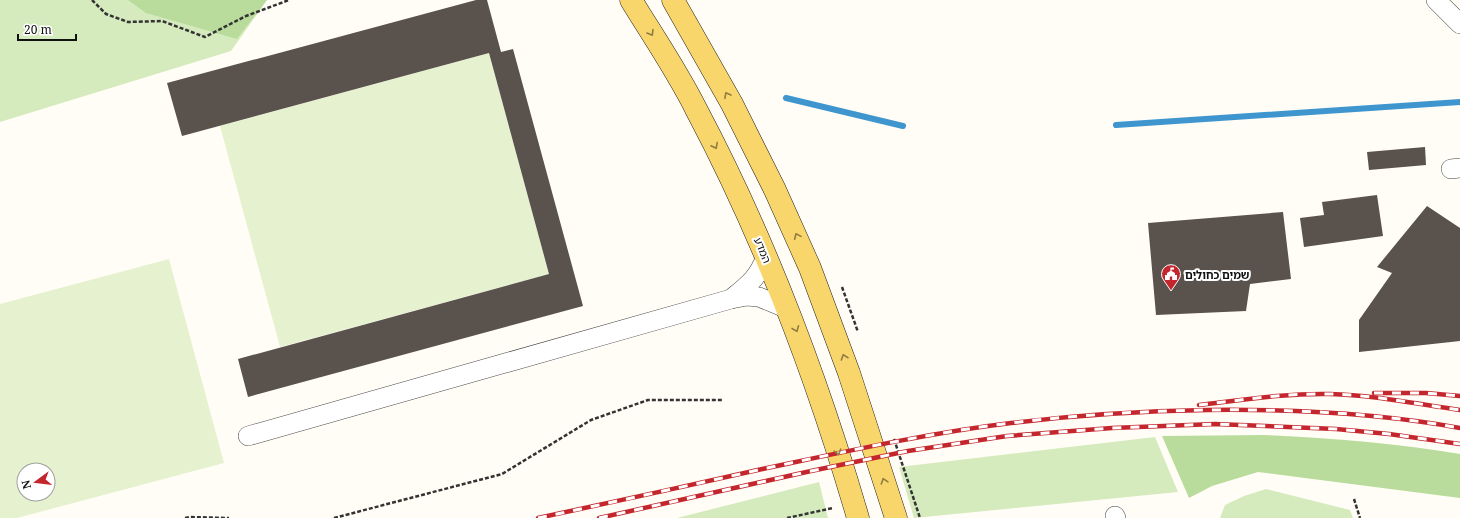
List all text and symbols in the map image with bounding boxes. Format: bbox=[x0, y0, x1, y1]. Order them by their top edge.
scale bar bbox=[18, 16, 76, 42]
text: 20 m bbox=[24, 21, 52, 38]
one-way arrow bbox=[647, 29, 654, 36]
one-way arrow bbox=[724, 91, 731, 99]
one-way arrow bbox=[711, 142, 718, 149]
one-way arrow bbox=[793, 233, 801, 240]
street label: המדע bbox=[751, 235, 775, 265]
public building icon: שמים כחולים bbox=[1160, 263, 1182, 291]
place label: שמים כחולים bbox=[1185, 267, 1250, 282]
one-way arrow bbox=[791, 326, 799, 333]
one-way arrow bbox=[840, 354, 848, 361]
one-way arrow bbox=[833, 448, 842, 455]
north arrow bbox=[16, 462, 56, 502]
text: N bbox=[17, 478, 34, 491]
one-way arrow bbox=[880, 478, 889, 485]

